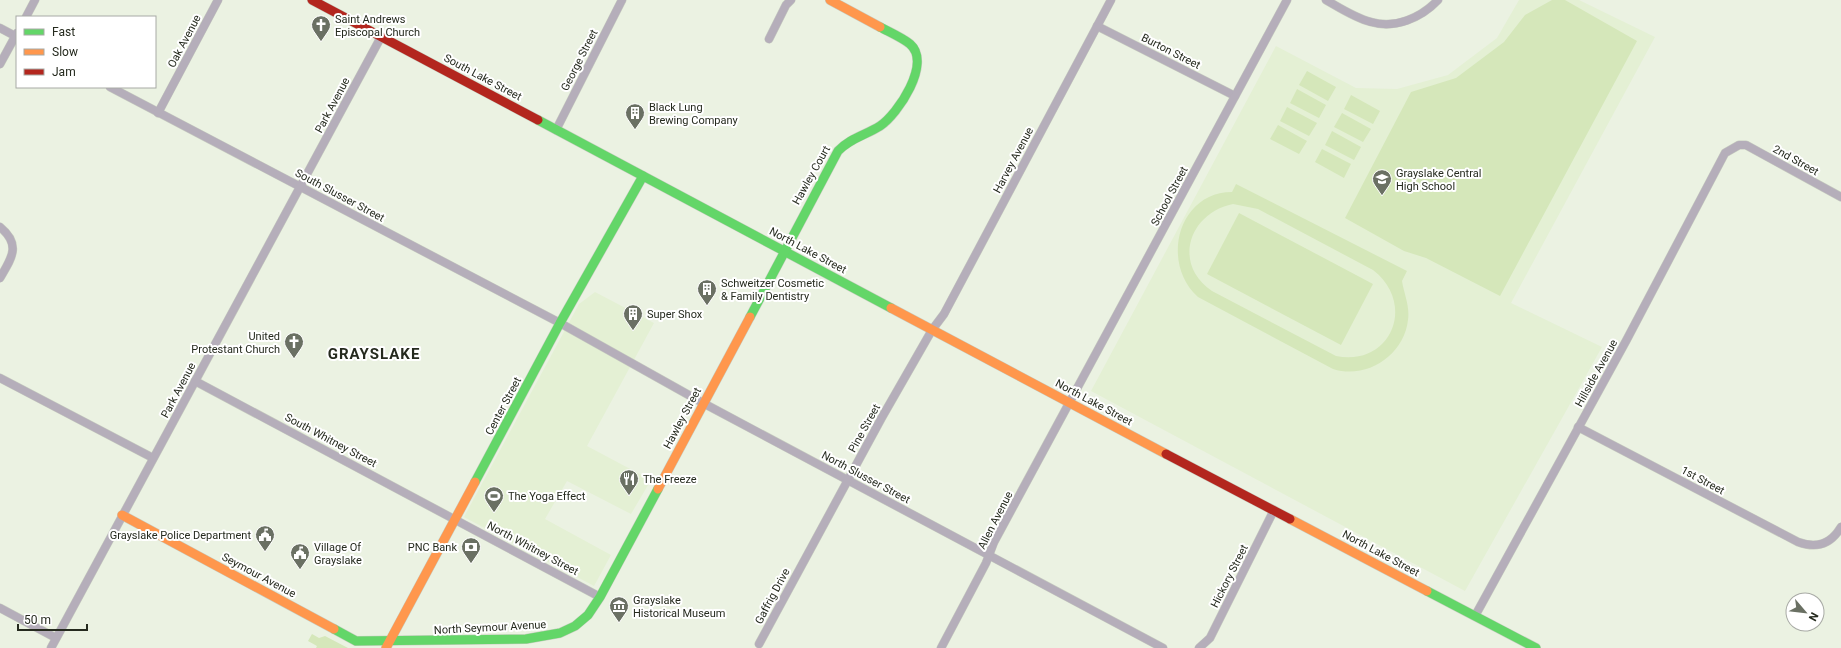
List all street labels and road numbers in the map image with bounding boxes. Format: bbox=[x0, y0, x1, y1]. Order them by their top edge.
street label: Oak Avenue bbox=[165, 13, 204, 70]
street label: George Street bbox=[558, 27, 601, 93]
street label: Burton Street bbox=[1139, 31, 1203, 72]
street label: South Lake Street bbox=[442, 51, 524, 104]
street label: Park Avenue bbox=[312, 75, 353, 135]
street label: Harvey Avenue bbox=[991, 125, 1036, 195]
street label: Hawley Court bbox=[790, 143, 833, 207]
street label: 2nd Street bbox=[1771, 143, 1821, 178]
street label: School Street bbox=[1148, 164, 1191, 228]
street label: South Slusser Street bbox=[293, 166, 387, 225]
street label: North Lake Street bbox=[767, 225, 849, 276]
street label: Hillside Avenue bbox=[1573, 337, 1620, 409]
street label: Park Avenue bbox=[158, 360, 199, 420]
street label: Center Street bbox=[483, 375, 524, 438]
street label: North Lake Street bbox=[1053, 377, 1135, 428]
street label: Hawley Street bbox=[661, 385, 704, 451]
street label: Pine Street bbox=[846, 401, 883, 455]
street label: South Whitney Street bbox=[283, 411, 379, 470]
street label: North Slusser Street bbox=[819, 449, 913, 506]
street label: 1st Street bbox=[1679, 464, 1727, 497]
street label: Allen Avenue bbox=[975, 489, 1016, 551]
street label: North Whitney Street bbox=[485, 519, 581, 578]
street label: North Lake Street bbox=[1340, 528, 1422, 579]
street label: Hickory Street bbox=[1208, 542, 1251, 610]
street label: Seymour Avenue bbox=[220, 550, 298, 600]
street label: Gaffrig Drive bbox=[752, 566, 793, 626]
street label: North Seymour Avenue bbox=[434, 618, 547, 637]

